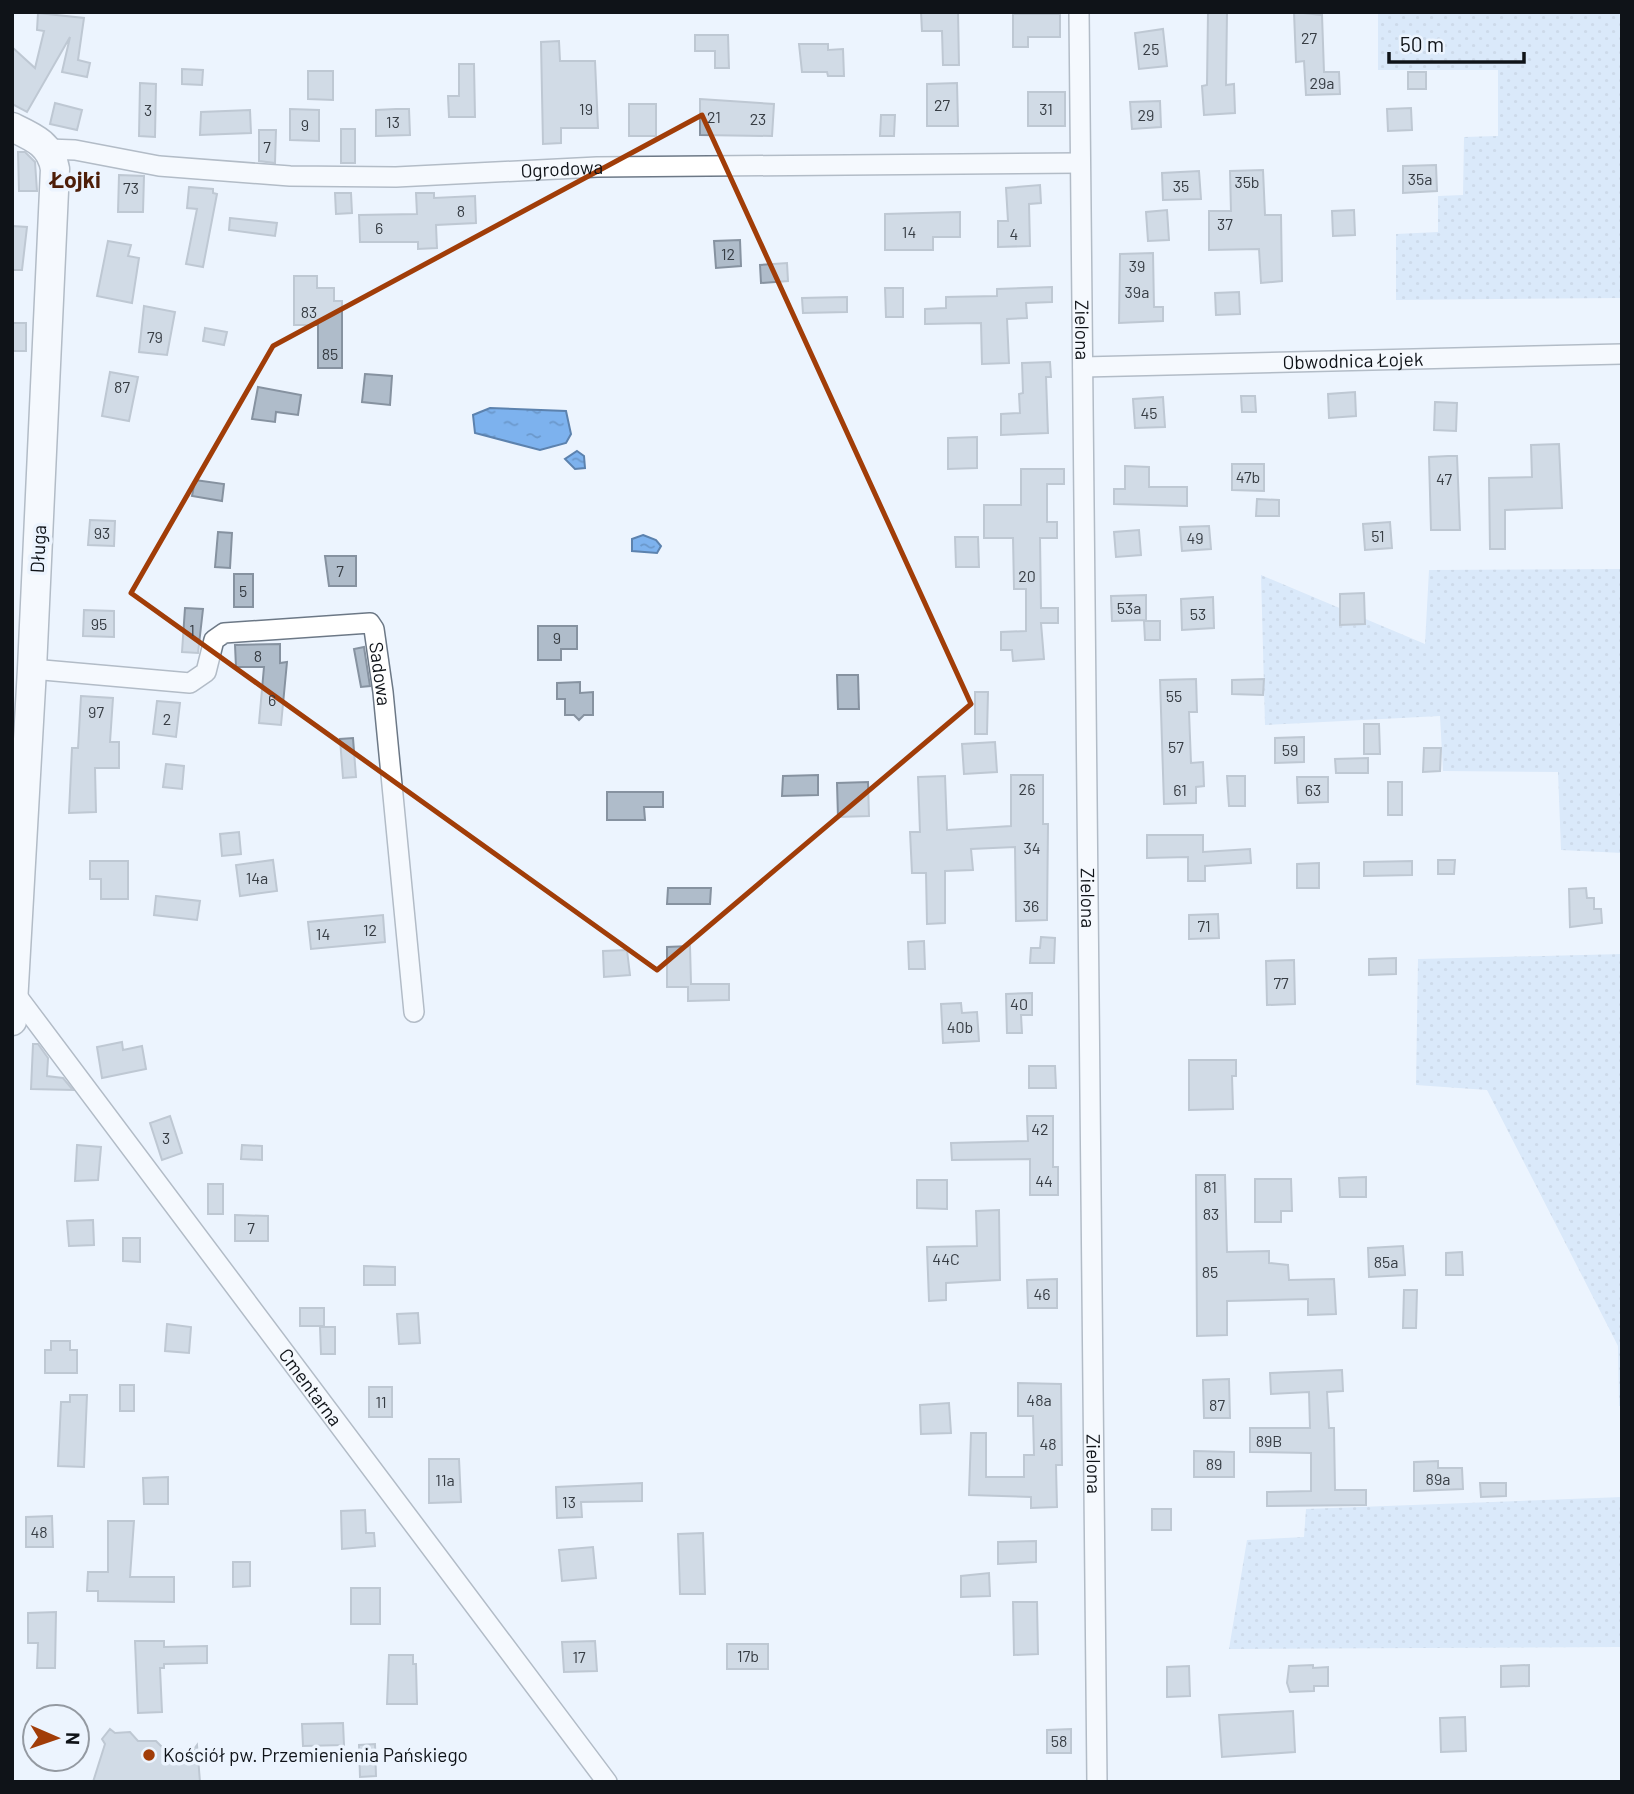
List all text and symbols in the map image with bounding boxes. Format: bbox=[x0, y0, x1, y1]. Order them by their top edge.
scale bar bbox=[1389, 21, 1524, 65]
house number: 27 bbox=[1301, 28, 1317, 47]
text: 50 m bbox=[1400, 31, 1444, 56]
house number: 25 bbox=[1143, 39, 1159, 58]
house number: 29a bbox=[1309, 73, 1335, 92]
house number: 27 bbox=[934, 95, 950, 114]
house number: 19 bbox=[579, 99, 593, 118]
house number: 31 bbox=[1039, 99, 1053, 118]
house number: 3 bbox=[144, 100, 152, 119]
house number: 29 bbox=[1138, 105, 1154, 124]
house number: 21 bbox=[707, 107, 721, 126]
house number: 23 bbox=[750, 109, 766, 128]
house number: 13 bbox=[386, 112, 400, 131]
house number: 9 bbox=[301, 115, 309, 134]
house number: 7 bbox=[263, 137, 271, 156]
street label: Ogrodowa bbox=[520, 155, 603, 182]
district label: Łojki bbox=[48, 165, 101, 193]
house number: 35a bbox=[1408, 169, 1432, 188]
house number: 35b bbox=[1234, 172, 1260, 191]
house number: 35 bbox=[1173, 176, 1189, 195]
house number: 73 bbox=[123, 178, 139, 197]
house number: 8 bbox=[457, 201, 465, 220]
house number: 37 bbox=[1217, 214, 1233, 233]
house number: 6 bbox=[375, 218, 383, 237]
house number: 14 bbox=[902, 222, 916, 241]
house number: 4 bbox=[1010, 224, 1018, 243]
house number: 12 bbox=[721, 244, 735, 263]
house number: 39 bbox=[1129, 256, 1145, 275]
house number: 39a bbox=[1125, 282, 1149, 301]
street label: Zielona bbox=[1071, 300, 1095, 360]
house number: 83 bbox=[301, 302, 317, 321]
house number: 79 bbox=[147, 327, 163, 346]
house number: 85 bbox=[322, 344, 338, 363]
street label: Obwodnica Łojek bbox=[1282, 347, 1424, 373]
house number: 87 bbox=[114, 377, 130, 396]
house number: 45 bbox=[1140, 403, 1158, 422]
house number: 47b bbox=[1236, 467, 1260, 486]
house number: 47 bbox=[1436, 469, 1452, 488]
house number: 93 bbox=[94, 523, 110, 542]
street label: Długa bbox=[25, 524, 50, 574]
house number: 51 bbox=[1371, 526, 1385, 545]
house number: 49 bbox=[1186, 528, 1204, 547]
house number: 7 bbox=[336, 561, 344, 580]
house number: 20 bbox=[1018, 566, 1036, 585]
house number: 5 bbox=[239, 581, 247, 600]
house number: 53a bbox=[1117, 598, 1141, 617]
house number: 53 bbox=[1190, 604, 1206, 623]
house number: 95 bbox=[91, 614, 107, 633]
house number: 1 bbox=[189, 620, 195, 639]
house number: 9 bbox=[553, 628, 561, 647]
street label: Sadowa bbox=[365, 640, 396, 707]
house number: 8 bbox=[254, 646, 262, 665]
house number: 55 bbox=[1166, 686, 1182, 705]
house number: 6 bbox=[268, 690, 276, 709]
house number: 97 bbox=[88, 702, 104, 721]
house number: 2 bbox=[163, 709, 171, 728]
house number: 57 bbox=[1168, 737, 1184, 756]
house number: 59 bbox=[1282, 740, 1298, 759]
house number: 26 bbox=[1019, 779, 1035, 798]
house number: 61 bbox=[1173, 780, 1187, 799]
house number: 63 bbox=[1305, 780, 1321, 799]
house number: 34 bbox=[1023, 838, 1041, 857]
house number: 14a bbox=[246, 868, 268, 887]
street label: Zielona bbox=[1077, 868, 1100, 928]
house number: 36 bbox=[1023, 896, 1039, 915]
house number: 71 bbox=[1197, 916, 1211, 935]
house number: 12 bbox=[363, 920, 377, 939]
house number: 14 bbox=[316, 924, 330, 943]
house number: 77 bbox=[1273, 973, 1289, 992]
house number: 40 bbox=[1010, 994, 1028, 1013]
house number: 40b bbox=[947, 1017, 973, 1036]
house number: 42 bbox=[1031, 1119, 1049, 1138]
house number: 3 bbox=[162, 1128, 170, 1147]
house number: 44 bbox=[1035, 1171, 1053, 1190]
house number: 81 bbox=[1203, 1177, 1217, 1196]
house number: 83 bbox=[1203, 1204, 1219, 1223]
house number: 7 bbox=[247, 1218, 255, 1237]
house number: 44C bbox=[932, 1249, 960, 1268]
house number: 85a bbox=[1374, 1252, 1398, 1271]
house number: 85 bbox=[1202, 1262, 1218, 1281]
house number: 46 bbox=[1033, 1284, 1051, 1303]
street label: Cmentarna bbox=[274, 1343, 347, 1430]
house number: 48a bbox=[1026, 1390, 1052, 1409]
house number: 11 bbox=[375, 1392, 387, 1411]
house number: 87 bbox=[1209, 1395, 1225, 1414]
house number: 89B bbox=[1256, 1431, 1282, 1450]
house number: 48 bbox=[1039, 1434, 1057, 1453]
street label: Zielona bbox=[1082, 1434, 1106, 1494]
house number: 89 bbox=[1206, 1454, 1222, 1473]
house number: 89a bbox=[1426, 1469, 1450, 1488]
house number: 11a bbox=[435, 1470, 455, 1489]
house number: 13 bbox=[562, 1492, 576, 1511]
house number: 48 bbox=[30, 1522, 48, 1541]
house number: 17b bbox=[737, 1646, 759, 1665]
house number: 17 bbox=[572, 1647, 586, 1666]
north arrow bbox=[21, 1703, 91, 1773]
house number: 58 bbox=[1051, 1731, 1067, 1750]
text: N bbox=[62, 1732, 85, 1745]
place label: Kościół pw. Przemienienia Pańskiego bbox=[163, 1743, 468, 1766]
marker: Kościół pw. Przemienienia Pańskiego bbox=[141, 1747, 157, 1763]

